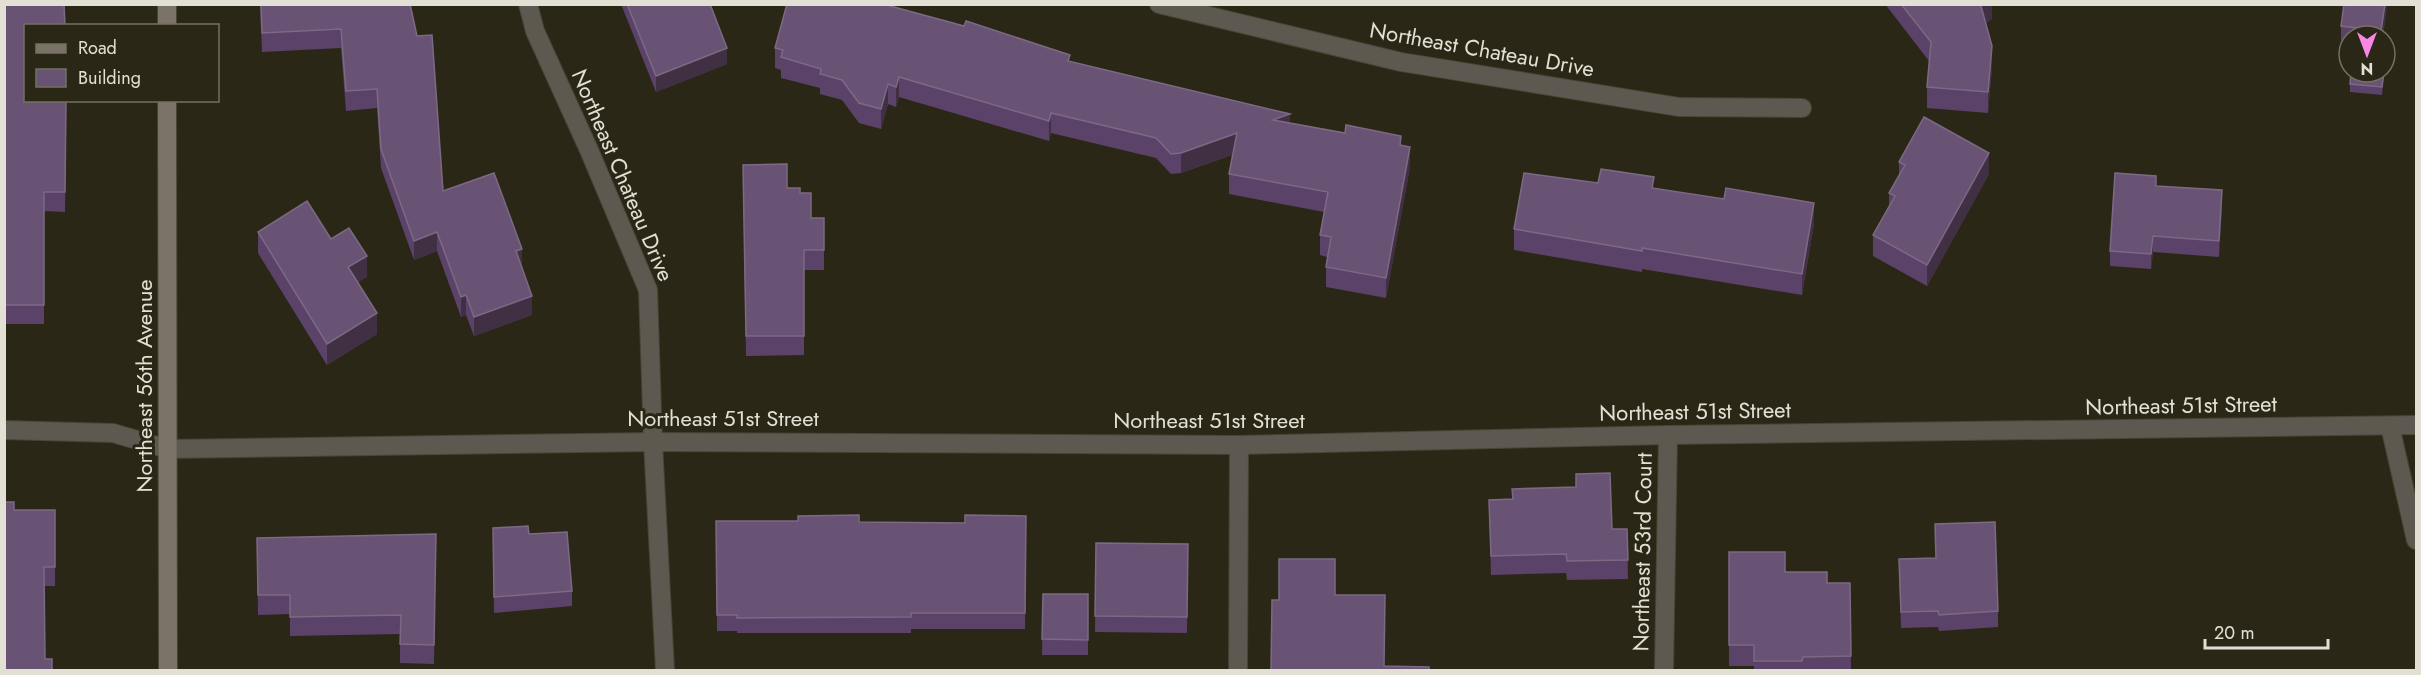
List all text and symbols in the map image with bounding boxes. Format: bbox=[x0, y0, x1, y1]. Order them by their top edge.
street label: Northeast Chateau Drive bbox=[1367, 13, 1597, 85]
legend bbox=[24, 24, 219, 102]
north arrow bbox=[2337, 24, 2397, 84]
text: Road bbox=[78, 35, 117, 61]
text: N bbox=[2361, 57, 2373, 80]
street label: Northeast Chateau Drive bbox=[564, 64, 682, 286]
text: Building bbox=[78, 65, 141, 91]
street label: Northeast 56th Avenue bbox=[128, 279, 160, 493]
street label: Northeast 51st Street bbox=[2085, 387, 2278, 423]
street label: Northeast 51st Street bbox=[1599, 393, 1792, 429]
street label: Northeast 51st Street bbox=[627, 402, 820, 434]
street label: Northeast 51st Street bbox=[1113, 404, 1306, 436]
street label: Northeast 53rd Court bbox=[1624, 452, 1660, 652]
scale bar bbox=[2205, 612, 2328, 650]
text: 20 m bbox=[2214, 620, 2254, 646]

